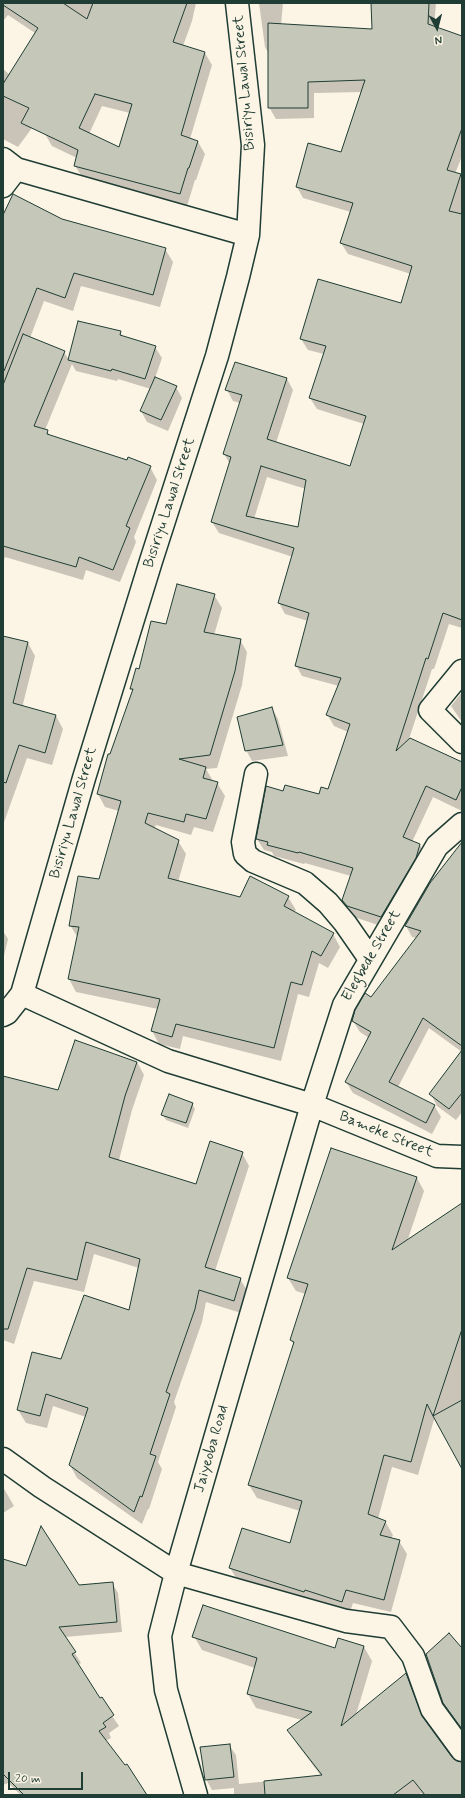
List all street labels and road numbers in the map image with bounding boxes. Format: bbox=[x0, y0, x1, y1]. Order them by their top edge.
street label: Bisiriyu Lawal Street bbox=[230, 15, 260, 151]
street label: Bisiriyu Lawal Street bbox=[140, 436, 200, 570]
street label: Bisiriyu Lawal Street bbox=[47, 745, 101, 881]
street label: Elegbede Street bbox=[339, 907, 405, 1005]
street label: Bameke Street bbox=[336, 1108, 436, 1162]
street label: Jaiyeoba Road bbox=[191, 1403, 233, 1495]

